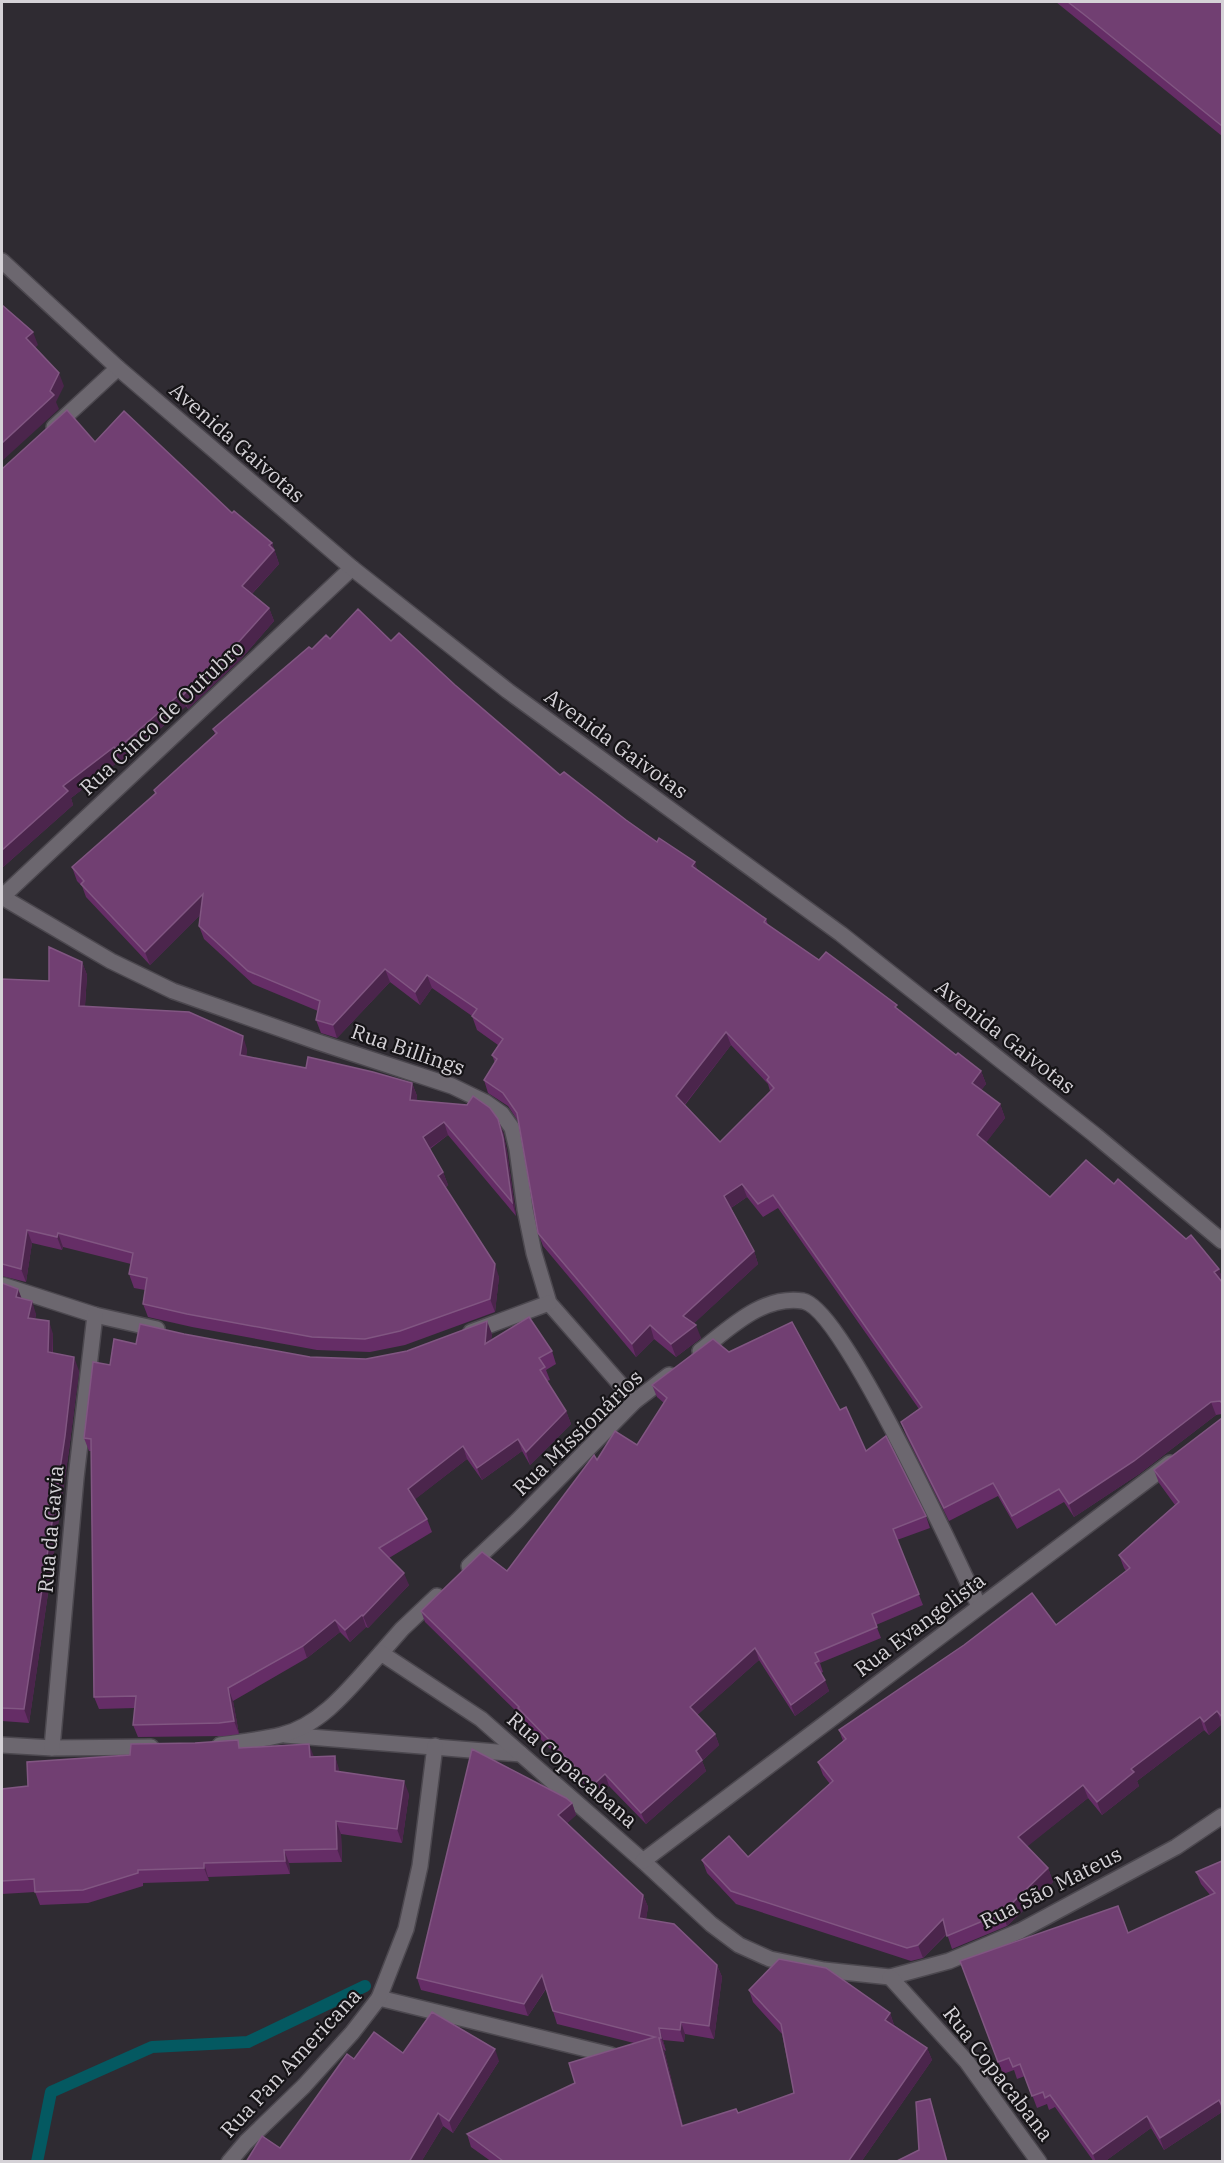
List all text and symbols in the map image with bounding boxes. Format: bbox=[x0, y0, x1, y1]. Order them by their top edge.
street label: Avenida Gaivotas bbox=[164, 376, 311, 509]
street label: Rua Cinco de Outubro bbox=[73, 634, 250, 801]
street label: Avenida Gaivotas bbox=[539, 682, 694, 805]
street label: Avenida Gaivotas bbox=[930, 973, 1081, 1100]
street label: Rua Billings bbox=[348, 1017, 469, 1082]
street label: Rua Missionários bbox=[506, 1363, 648, 1501]
street label: Rua da Gavia bbox=[30, 1464, 70, 1594]
street label: Rua Evangelista bbox=[848, 1566, 991, 1683]
street label: Rua Copacabana bbox=[501, 1705, 644, 1834]
street label: Rua São Mateus bbox=[975, 1839, 1126, 1935]
street label: Rua Pan Americana bbox=[214, 1982, 367, 2143]
street label: Rua Copacabana bbox=[937, 2000, 1060, 2147]

